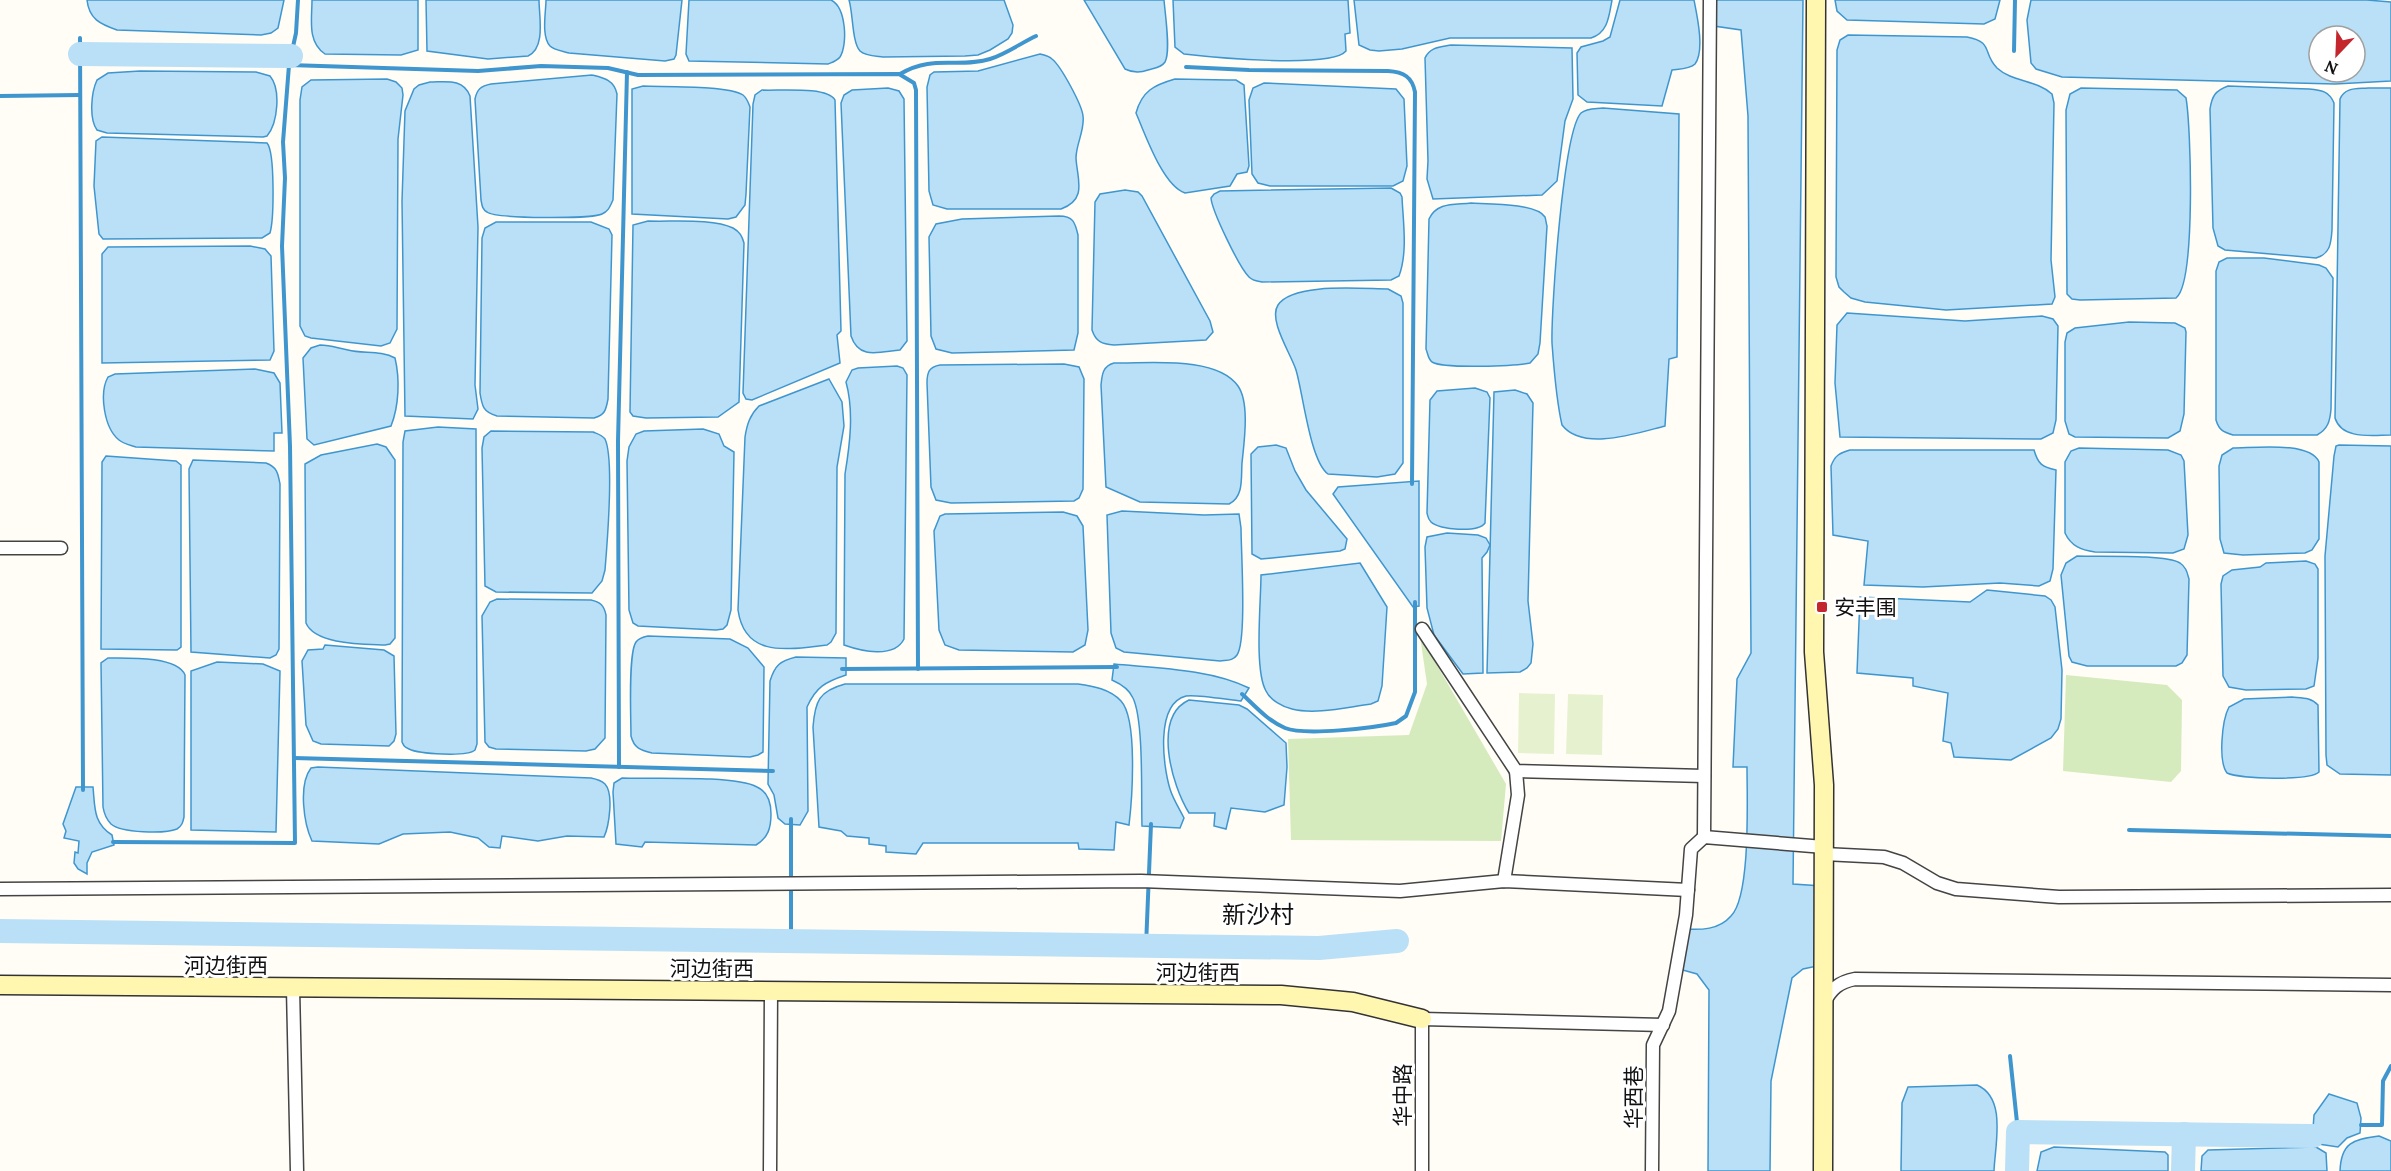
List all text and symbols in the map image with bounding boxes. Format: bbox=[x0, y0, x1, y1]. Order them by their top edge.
north arrow bbox=[2307, 24, 2367, 84]
text: N bbox=[2322, 56, 2341, 79]
place label: 安丰围 bbox=[1834, 594, 1897, 621]
marker: 安丰围 bbox=[1815, 600, 1829, 614]
district label: 新沙村 bbox=[1222, 899, 1294, 930]
street label: 河边街西 bbox=[184, 952, 268, 979]
street label: 河边街西 bbox=[670, 955, 754, 982]
street label: 河边街西 bbox=[1156, 959, 1240, 986]
street label: 华中路 bbox=[1389, 1064, 1416, 1127]
street label: 华西巷 bbox=[1620, 1066, 1647, 1129]

